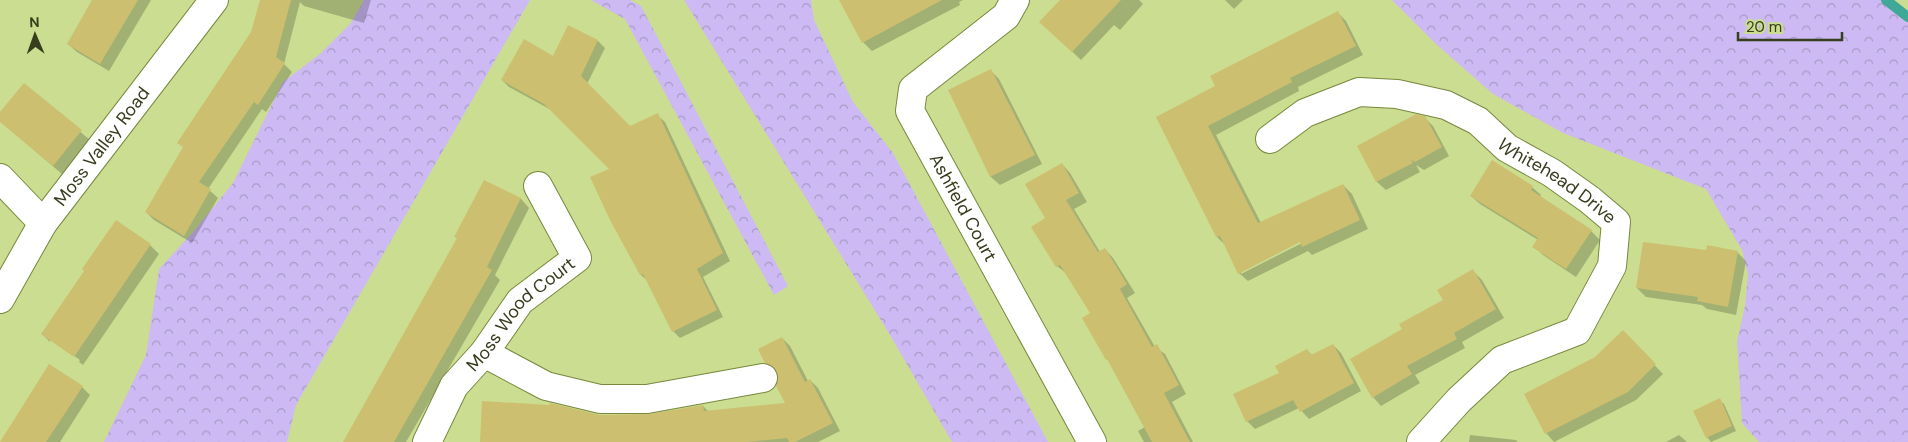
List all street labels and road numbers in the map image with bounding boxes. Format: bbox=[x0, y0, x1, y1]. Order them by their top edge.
street label: Moss Valley Road bbox=[48, 82, 155, 211]
street label: Whitehead Drive bbox=[1492, 133, 1621, 229]
street label: Ashfield Court bbox=[924, 149, 1002, 266]
street label: Moss Wood Court bbox=[461, 252, 580, 377]

